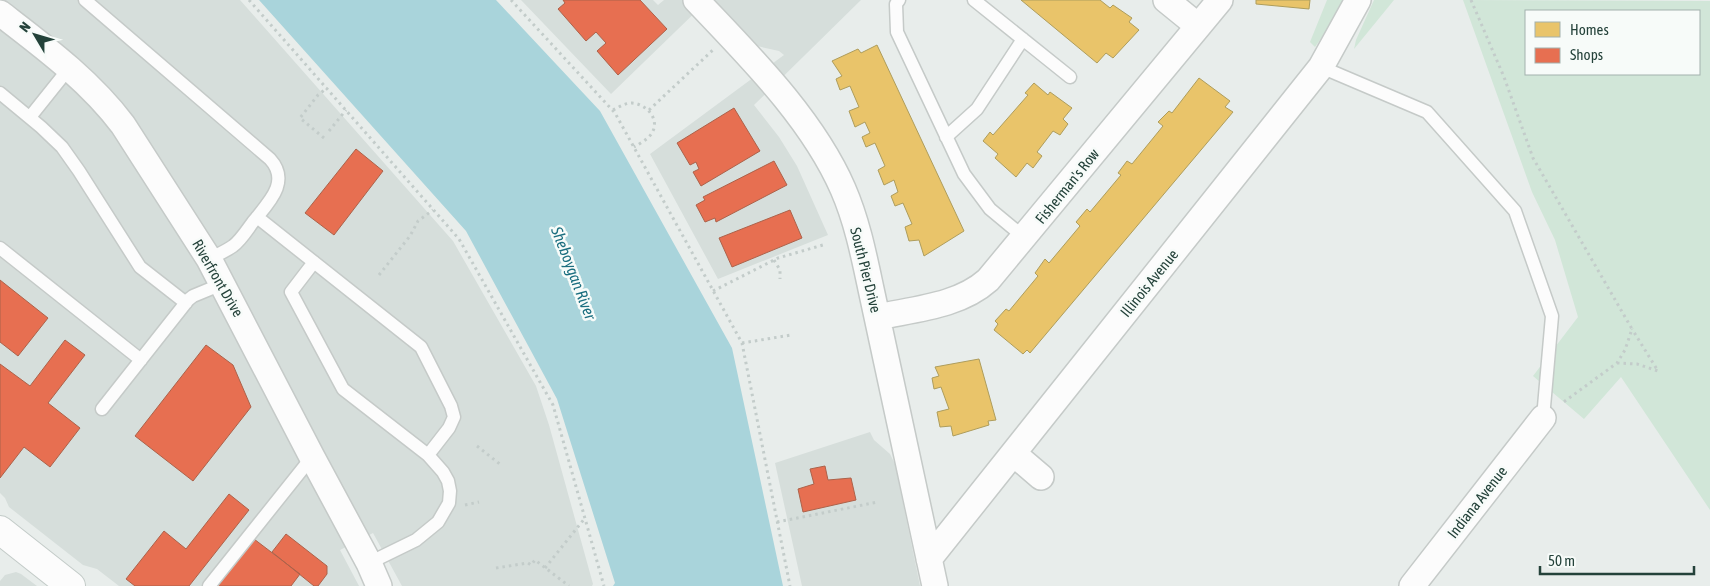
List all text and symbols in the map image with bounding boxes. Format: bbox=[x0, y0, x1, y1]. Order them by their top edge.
north arrow bbox=[10, 10, 60, 60]
legend bbox=[1525, 10, 1700, 75]
text: N bbox=[16, 19, 34, 35]
text: Homes bbox=[1570, 21, 1609, 38]
text: Shops bbox=[1570, 46, 1603, 63]
street label: Fisherman's Row bbox=[1032, 145, 1102, 227]
water label: Sheboygan River bbox=[547, 223, 600, 323]
street label: South Pier Drive bbox=[847, 226, 885, 315]
street label: Riverfront Drive bbox=[189, 236, 247, 320]
street label: Illinois Avenue bbox=[1117, 246, 1181, 320]
street label: Indiana Avenue bbox=[1444, 463, 1510, 541]
scale bar bbox=[1540, 544, 1694, 576]
text: 50 m bbox=[1548, 552, 1575, 569]

